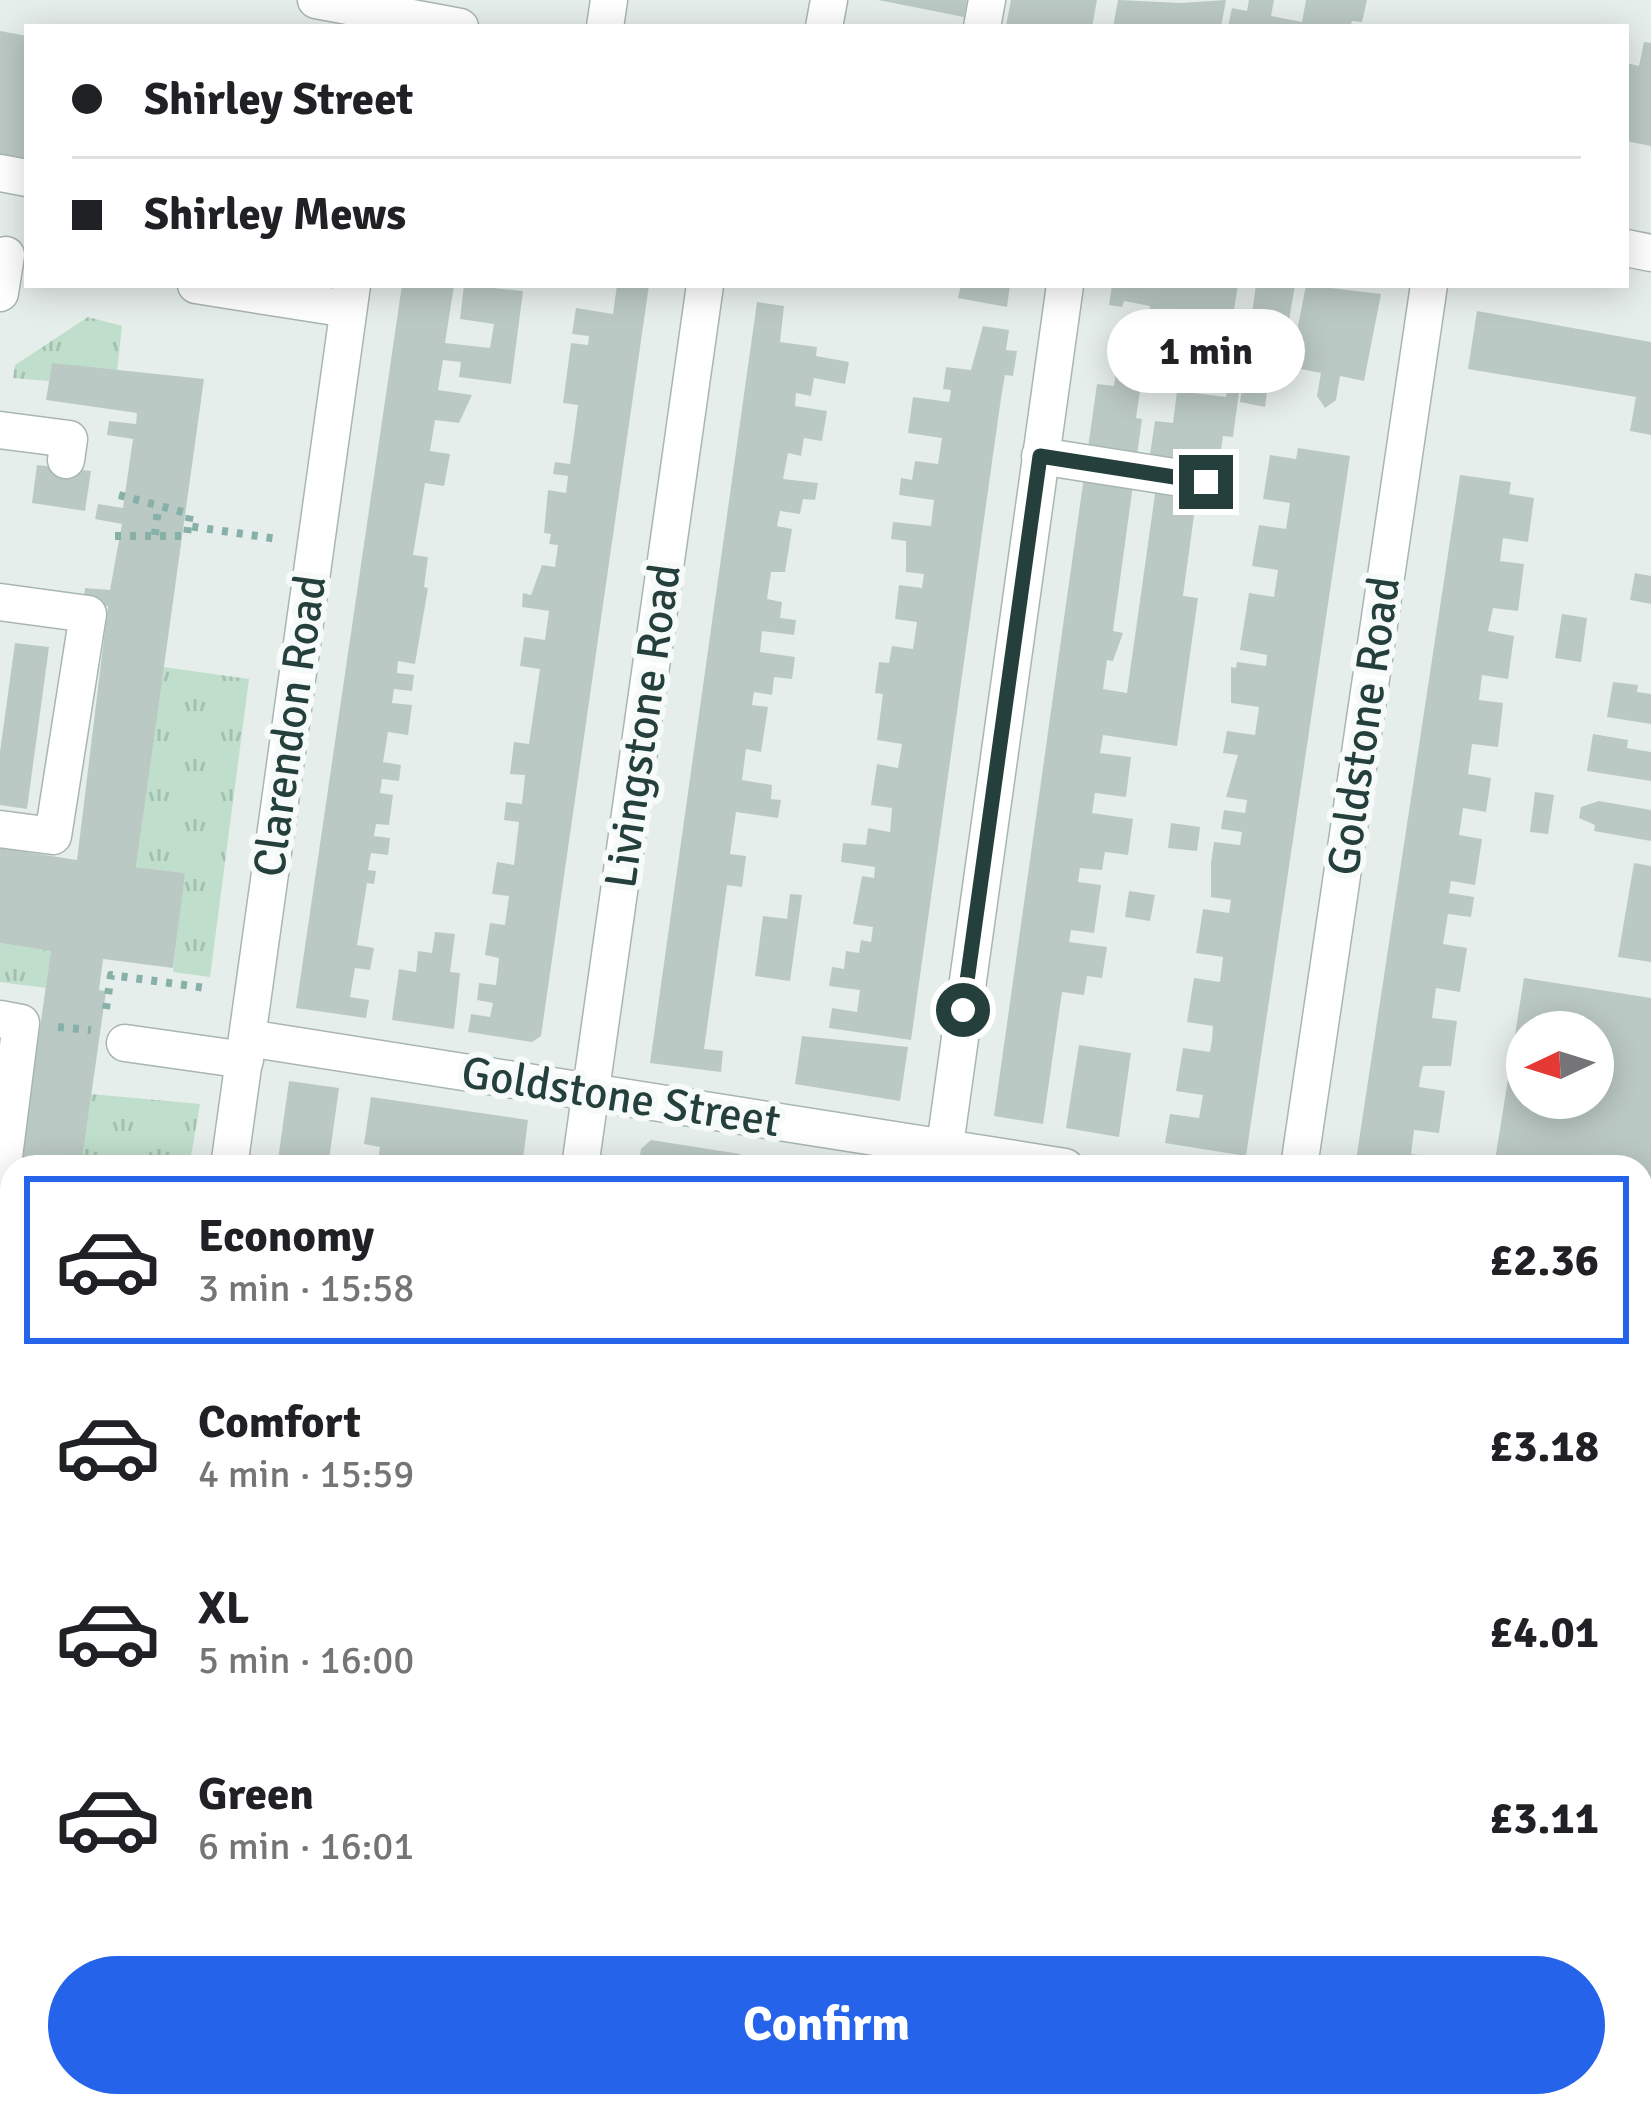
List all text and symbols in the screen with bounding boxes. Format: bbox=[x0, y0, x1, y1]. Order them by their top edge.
text: Shirley Street bbox=[144, 72, 413, 127]
text: Shirley Mews bbox=[144, 187, 406, 242]
callout: 1 min bbox=[1107, 308, 1305, 392]
text: 1 min bbox=[1159, 327, 1253, 375]
route end bbox=[1179, 455, 1233, 509]
street label: Livingstone Road bbox=[593, 560, 693, 892]
street label: Clarendon Road bbox=[242, 572, 338, 880]
street label: Goldstone Road bbox=[1316, 573, 1412, 879]
route start bbox=[936, 983, 990, 1037]
north arrow bbox=[1506, 1011, 1614, 1119]
map controls bbox=[1506, 1011, 1614, 1119]
street label: Goldstone Street bbox=[458, 1045, 784, 1149]
icon: car bbox=[54, 1206, 162, 1314]
text: Economy bbox=[198, 1209, 374, 1264]
text: £2.36 bbox=[1489, 1233, 1599, 1288]
text: 3 min · 15:58 bbox=[198, 1264, 414, 1312]
icon: car bbox=[54, 1392, 162, 1500]
text: Comfort bbox=[198, 1395, 361, 1450]
text: £3.18 bbox=[1489, 1419, 1599, 1474]
text: 4 min · 15:59 bbox=[198, 1450, 414, 1498]
icon: car bbox=[54, 1578, 162, 1686]
text: XL bbox=[198, 1581, 249, 1636]
text: £4.01 bbox=[1489, 1605, 1599, 1660]
text: 5 min · 16:00 bbox=[198, 1636, 414, 1684]
icon: car bbox=[54, 1764, 162, 1872]
text: Green bbox=[198, 1767, 314, 1822]
text: £3.11 bbox=[1489, 1791, 1599, 1846]
text: 6 min · 16:01 bbox=[198, 1822, 414, 1870]
button: Confirm bbox=[48, 1956, 1605, 2094]

